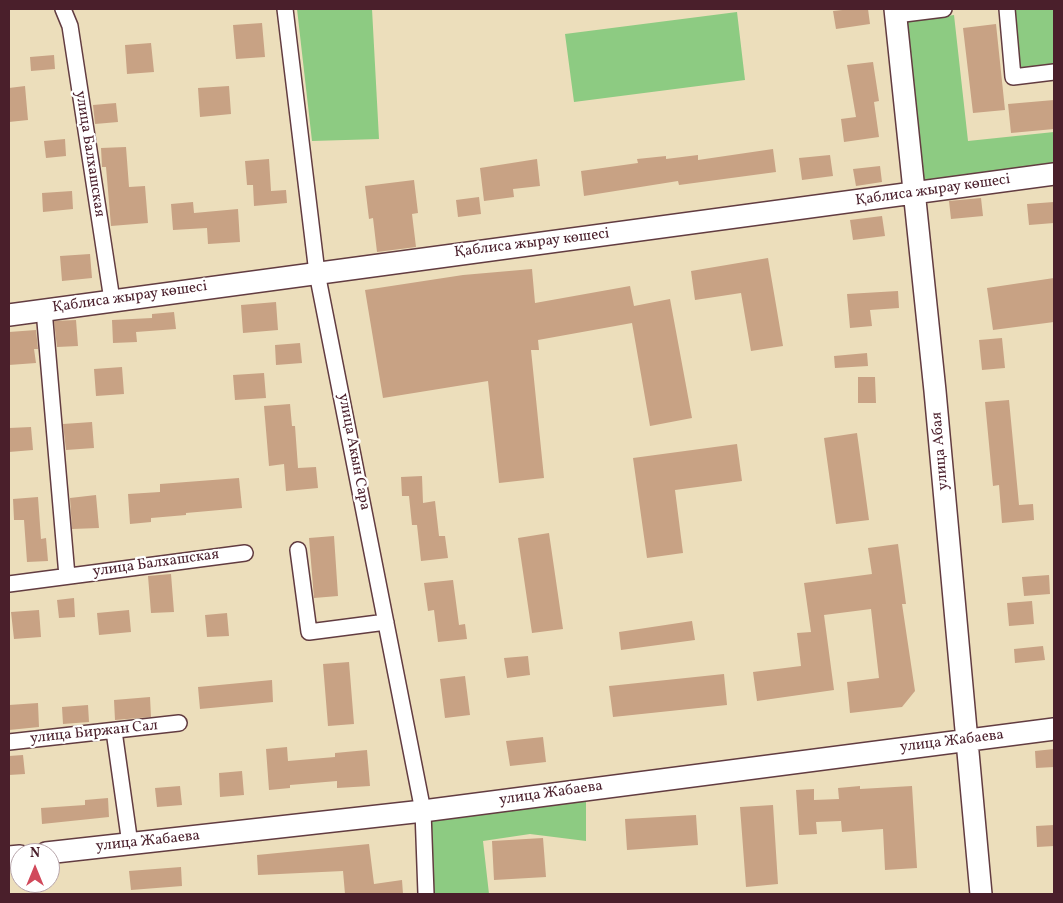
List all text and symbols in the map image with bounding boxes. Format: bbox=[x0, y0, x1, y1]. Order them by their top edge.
street label: улица Балхашская bbox=[70, 90, 108, 218]
street label: Қаблиса жырау көшесі bbox=[854, 171, 1012, 211]
street label: Қаблиса жырау көшесі bbox=[453, 226, 611, 262]
street label: Қаблиса жырау көшесі bbox=[51, 278, 209, 318]
street label: улица Акын Сара bbox=[333, 392, 373, 512]
street label: улица Абая bbox=[929, 411, 953, 491]
street label: улица Балхашская bbox=[92, 546, 220, 582]
street label: улица Биржан Сал bbox=[29, 717, 159, 749]
street label: улица Жабаева bbox=[899, 727, 1005, 757]
street label: улица Жабаева bbox=[498, 778, 604, 810]
street label: улица Жабаева bbox=[95, 828, 201, 856]
north arrow bbox=[10, 843, 60, 893]
text: N bbox=[30, 844, 40, 863]

